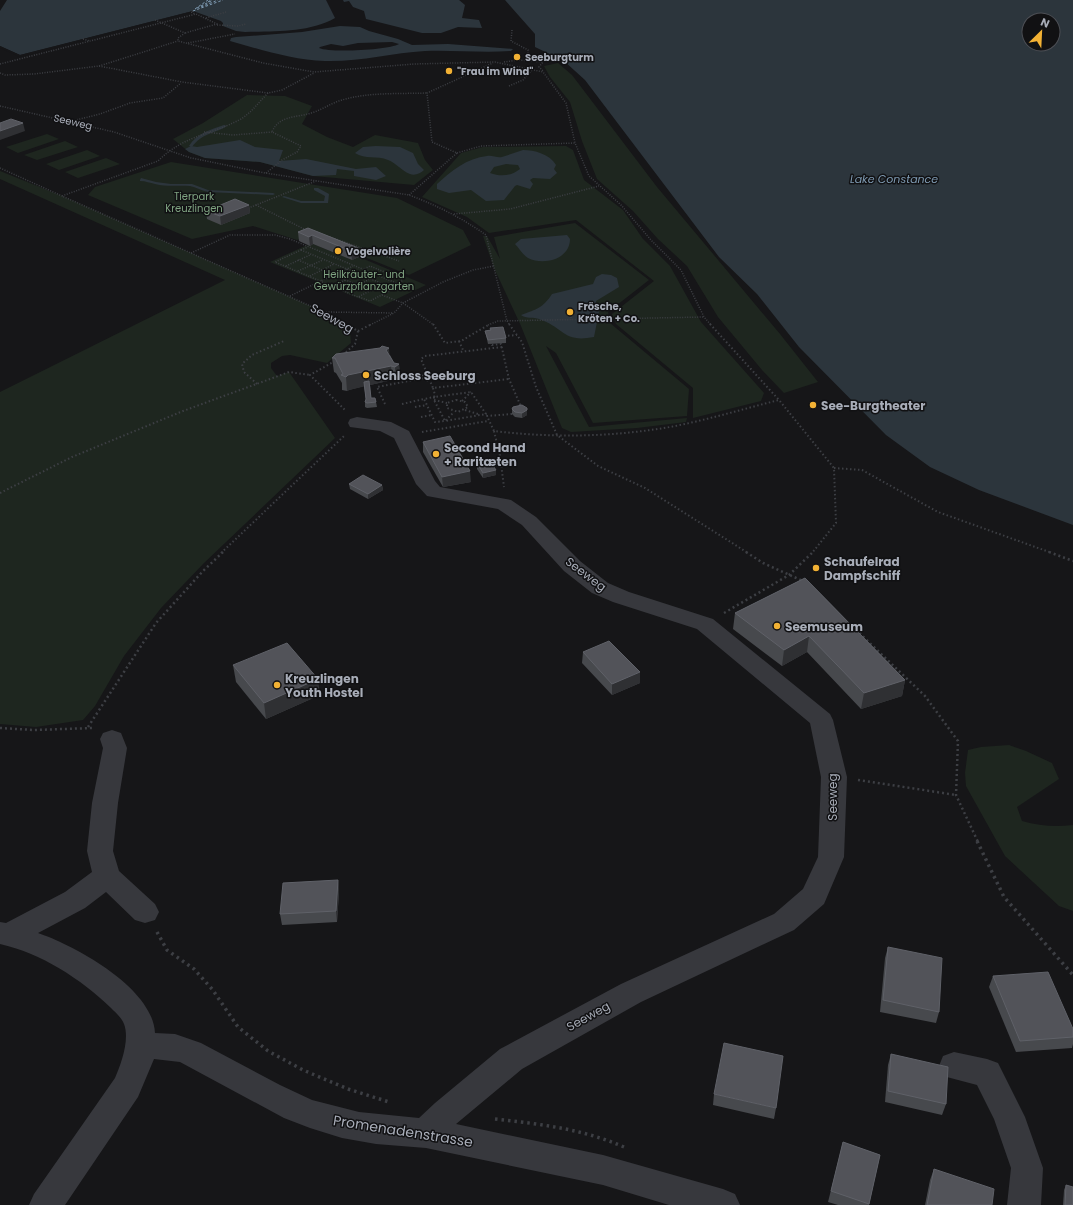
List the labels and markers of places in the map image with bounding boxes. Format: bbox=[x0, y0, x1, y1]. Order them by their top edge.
place label: Seeburgturm bbox=[525, 50, 594, 65]
marker: Seeburgturm bbox=[512, 52, 522, 62]
place label: "Frau im Wind" bbox=[457, 64, 533, 79]
marker: "Frau im Wind" bbox=[444, 66, 454, 76]
place label: Vogelvolière bbox=[346, 244, 411, 259]
marker: Vogelvolière bbox=[333, 246, 343, 256]
place label: Frösche, Kröten + Co. bbox=[578, 299, 640, 326]
marker: Frösche, Kröten + Co. bbox=[565, 307, 575, 317]
place label: Schloss Seeburg bbox=[374, 367, 476, 384]
marker: Schloss Seeburg bbox=[361, 370, 371, 380]
place label: See-Burgtheater bbox=[821, 397, 925, 414]
marker: See-Burgtheater bbox=[808, 400, 818, 410]
place label: Second Hand + Raritæten bbox=[444, 439, 526, 470]
marker: Second Hand + Raritæten bbox=[431, 449, 441, 459]
place label: Schaufelrad Dampfschiff bbox=[824, 553, 901, 584]
marker: Schaufelrad Dampfschiff bbox=[811, 563, 821, 573]
place label: Seemuseum bbox=[785, 618, 863, 635]
marker: Seemuseum bbox=[772, 621, 782, 631]
place label: Kreuzlingen Youth Hostel bbox=[285, 670, 363, 701]
marker: Kreuzlingen Youth Hostel bbox=[272, 680, 282, 690]

